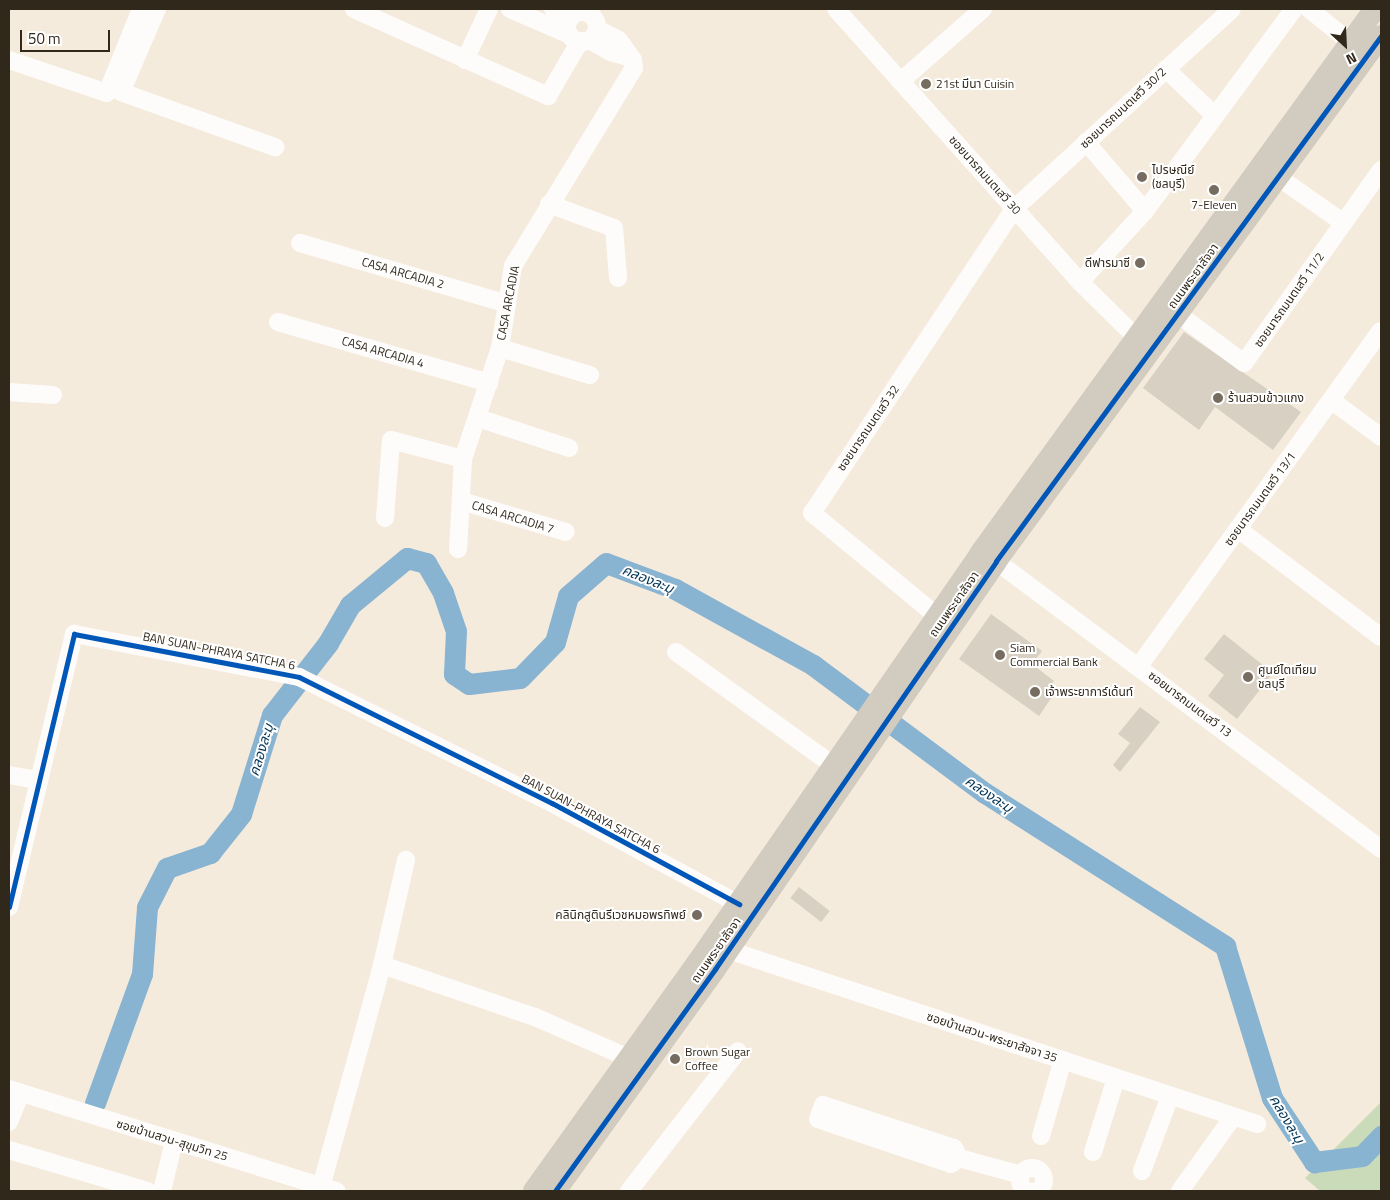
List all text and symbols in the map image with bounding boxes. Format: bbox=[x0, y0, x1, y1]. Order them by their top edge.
scale bar bbox=[22, 20, 112, 52]
north arrow bbox=[1320, 20, 1370, 70]
text: 50 m bbox=[28, 27, 61, 50]
text: N bbox=[1343, 47, 1360, 71]
street label: ซอยนารถมนตเสวี 30/2 bbox=[1077, 64, 1169, 152]
place label: 21st มีนา Cuisin bbox=[936, 77, 1014, 91]
marker: 21st มีนา Cuisin bbox=[920, 78, 932, 90]
street label: ซอยนารถมนตเสวี 30 bbox=[946, 133, 1024, 217]
place label: ไปรษณีย์ (ชลบุรี) bbox=[1152, 163, 1194, 191]
marker: ไปรษณีย์ (ชลบุรี) bbox=[1136, 171, 1148, 183]
marker: 7-Eleven bbox=[1208, 184, 1220, 196]
place label: 7-Eleven bbox=[1191, 198, 1237, 212]
street label: ถนนพระยาสัจจา bbox=[1165, 241, 1221, 311]
street label: ซอยนารถมนตเสวี 11/2 bbox=[1251, 250, 1327, 350]
street label: CASA ARCADIA 2 bbox=[360, 254, 446, 292]
place label: ดีฟารมาซี bbox=[1085, 256, 1130, 270]
marker: ดีฟารมาซี bbox=[1134, 257, 1146, 269]
street label: CASA ARCADIA bbox=[494, 264, 522, 342]
street label: CASA ARCADIA 4 bbox=[340, 333, 426, 371]
street label: ซอยนารถมนตเสวี 32 bbox=[834, 382, 902, 474]
place label: ร้านสวนข้าวแกง bbox=[1228, 391, 1304, 405]
marker: ร้านสวนข้าวแกง bbox=[1212, 392, 1224, 404]
street label: ซอยนารถมนตเสวี 13/1 bbox=[1221, 449, 1299, 549]
street label: CASA ARCADIA 7 bbox=[470, 498, 556, 536]
water label: คลองละมุ bbox=[620, 561, 676, 597]
street label: ถนนพระยาสัจจา bbox=[926, 568, 982, 640]
street label: BAN SUAN-PHRAYA SATCHA 6 bbox=[142, 629, 296, 673]
place label: Siam Commercial Bank bbox=[1010, 641, 1098, 669]
marker: Siam Commercial Bank bbox=[994, 649, 1006, 661]
place label: ศูนย์ไตเทียม ชลบุรี bbox=[1258, 663, 1317, 691]
street label: ซอยนารถมนตเสวี 13 bbox=[1145, 668, 1235, 740]
marker: ศูนย์ไตเทียม ชลบุรี bbox=[1242, 671, 1254, 683]
place label: เจ้าพระยาการ์เด้นท์ bbox=[1045, 685, 1133, 699]
marker: เจ้าพระยาการ์เด้นท์ bbox=[1029, 686, 1041, 698]
water label: คลองละมุ bbox=[245, 722, 277, 778]
street label: BAN SUAN-PHRAYA SATCHA 6 bbox=[519, 771, 663, 857]
water label: คลองละมุ bbox=[962, 772, 1016, 816]
place label: คลินิกสูตินรีเวชหมอพรทิพย์ bbox=[555, 908, 686, 922]
marker: คลินิกสูตินรีเวชหมอพรทิพย์ bbox=[690, 908, 704, 922]
street label: ถนนพระยาสัจจา bbox=[688, 914, 744, 986]
street label: ซอยบ้านสวน-พระยาสัจจา 35 bbox=[925, 1009, 1059, 1065]
place label: Brown Sugar Coffee bbox=[685, 1045, 750, 1073]
marker: Brown Sugar Coffee bbox=[669, 1053, 681, 1065]
water label: คลองละมุ bbox=[1266, 1092, 1308, 1146]
street label: ซอยบ้านสวน-สุขุมวิท 25 bbox=[115, 1116, 229, 1164]

